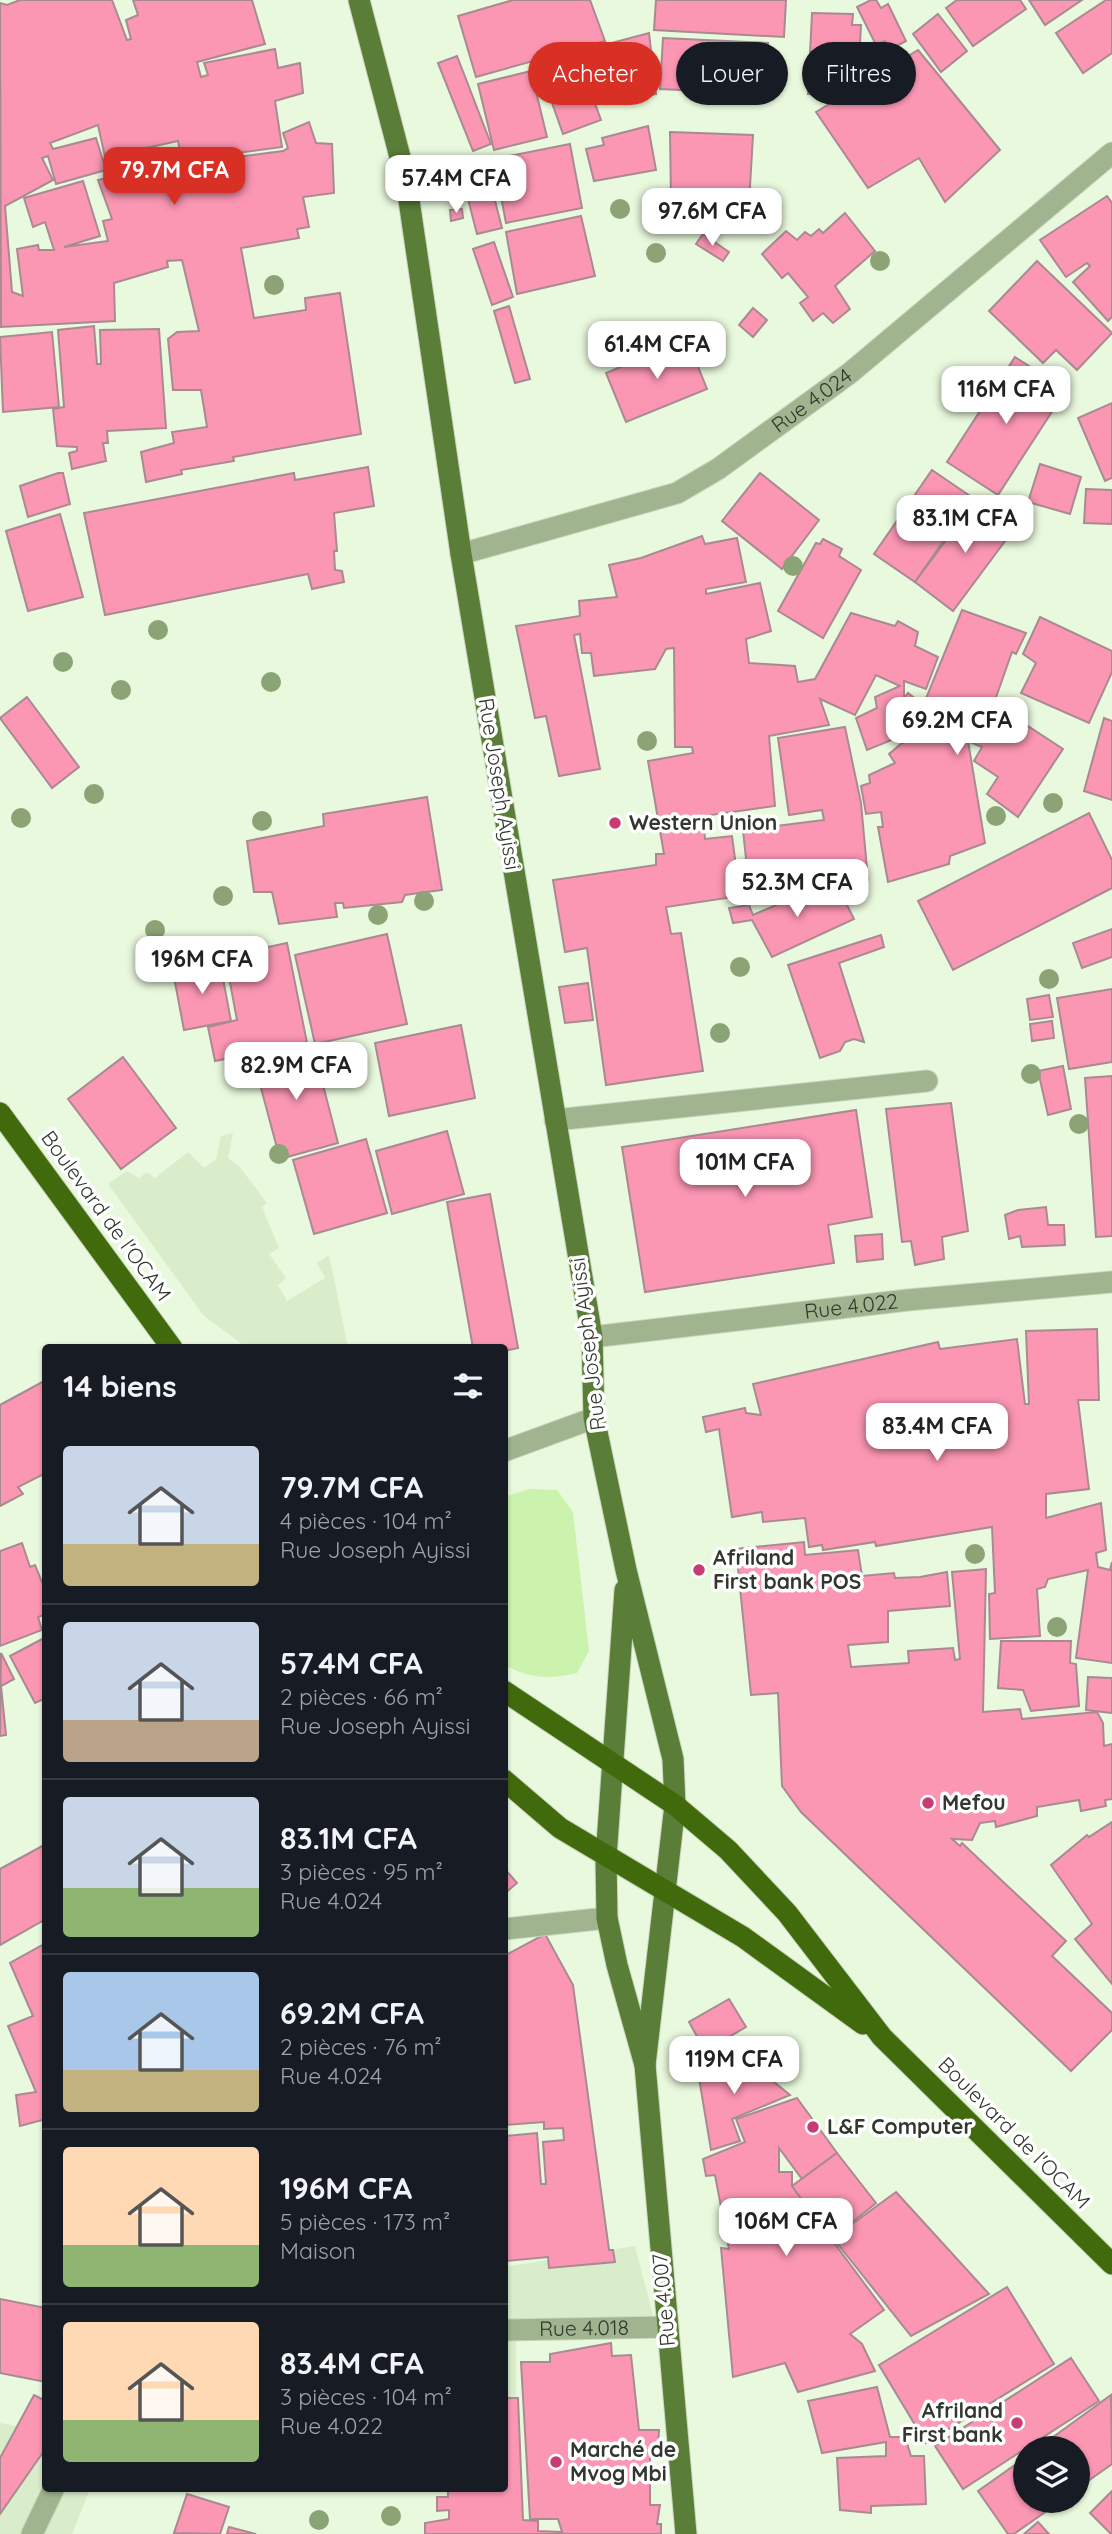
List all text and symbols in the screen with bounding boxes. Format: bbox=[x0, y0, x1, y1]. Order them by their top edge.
chip: Acheter bbox=[528, 42, 662, 105]
chip: Louer bbox=[676, 42, 788, 105]
chip: Filtres bbox=[802, 42, 916, 105]
pin: 79.7M CFA bbox=[94, 148, 254, 207]
text: 79.7M CFA bbox=[119, 155, 229, 184]
pin: 57.4M CFA bbox=[376, 156, 536, 215]
text: 57.4M CFA bbox=[401, 163, 511, 192]
pin: 97.6M CFA bbox=[632, 188, 792, 248]
text: 97.6M CFA bbox=[658, 196, 766, 225]
pin: 61.4M CFA bbox=[577, 322, 737, 381]
text: 61.4M CFA bbox=[604, 329, 710, 358]
street label: Rue 4.024 bbox=[766, 362, 857, 438]
pin: 116M CFA bbox=[934, 366, 1078, 426]
text: 116M CFA bbox=[957, 374, 1055, 403]
pin: 83.1M CFA bbox=[885, 496, 1045, 555]
text: 83.1M CFA bbox=[912, 503, 1018, 532]
street label: Rue Joseph Ayissi bbox=[474, 696, 526, 872]
pin: 69.2M CFA bbox=[877, 698, 1037, 757]
text: 69.2M CFA bbox=[902, 705, 1012, 734]
place label: Western Union bbox=[629, 809, 777, 835]
marker: Western Union bbox=[607, 815, 623, 831]
pin: 52.3M CFA bbox=[717, 860, 877, 919]
text: 52.3M CFA bbox=[742, 867, 853, 896]
pin: 196M CFA bbox=[130, 936, 274, 996]
text: 196M CFA bbox=[151, 944, 253, 973]
pin: 82.9M CFA bbox=[216, 1042, 376, 1102]
text: 82.9M CFA bbox=[240, 1050, 352, 1079]
street label: Boulevard de l'OCAM bbox=[36, 1125, 177, 1306]
pin: 101M CFA bbox=[673, 1140, 817, 1199]
text: 101M CFA bbox=[696, 1147, 794, 1176]
street label: Rue Joseph Ayissi bbox=[564, 1256, 611, 1432]
street label: Rue 4.022 bbox=[803, 1287, 899, 1324]
text: 14 biens bbox=[63, 1367, 177, 1405]
icon: filters bbox=[449, 1367, 487, 1405]
pin: 83.4M CFA bbox=[857, 1404, 1017, 1463]
text: 83.4M CFA bbox=[882, 1411, 992, 1440]
text: 79.7M CFA bbox=[280, 1468, 423, 1506]
icon: home bbox=[119, 1474, 203, 1558]
text: 4 pièces · 104 m² bbox=[280, 1506, 452, 1535]
text: Rue Joseph Ayissi bbox=[280, 1535, 470, 1564]
place label: Afriland First bank POS bbox=[713, 1544, 861, 1594]
marker: Afriland First bank POS bbox=[691, 1562, 707, 1578]
text: 57.4M CFA bbox=[280, 1644, 423, 1682]
icon: home bbox=[119, 1650, 203, 1734]
text: 2 pièces · 66 m² bbox=[280, 1682, 443, 1711]
text: Rue Joseph Ayissi bbox=[280, 1711, 470, 1740]
place label: Mefou bbox=[942, 1789, 1006, 1815]
marker: Mefou bbox=[920, 1795, 936, 1811]
text: 83.1M CFA bbox=[280, 1819, 417, 1857]
icon: home bbox=[119, 1825, 203, 1909]
text: 3 pièces · 95 m² bbox=[280, 1857, 443, 1886]
text: Rue 4.024 bbox=[280, 1886, 382, 1915]
text: 69.2M CFA bbox=[280, 1994, 424, 2032]
icon: home bbox=[119, 2000, 203, 2084]
text: 2 pièces · 76 m² bbox=[280, 2032, 442, 2061]
pin: 119M CFA bbox=[662, 2036, 806, 2096]
text: 119M CFA bbox=[685, 2044, 783, 2073]
street label: Boulevard de l'OCAM bbox=[933, 2051, 1096, 2214]
text: Rue 4.024 bbox=[280, 2061, 382, 2090]
place label: L&F Computer bbox=[827, 2113, 973, 2139]
marker: L&F Computer bbox=[805, 2119, 821, 2135]
text: 196M CFA bbox=[280, 2169, 412, 2207]
icon: home bbox=[119, 2175, 203, 2259]
pin: 106M CFA bbox=[714, 2198, 858, 2258]
text: 106M CFA bbox=[735, 2206, 837, 2235]
text: 5 pièces · 173 m² bbox=[280, 2207, 450, 2236]
text: Maison bbox=[280, 2236, 356, 2265]
street label: Rue 4.007 bbox=[646, 2252, 680, 2347]
street label: Rue 4.018 bbox=[539, 2314, 629, 2341]
text: 83.4M CFA bbox=[280, 2344, 424, 2382]
icon: home bbox=[119, 2350, 203, 2434]
text: 3 pièces · 104 m² bbox=[280, 2382, 452, 2411]
place label: Afriland First bank bbox=[902, 2397, 1003, 2447]
text: Rue 4.022 bbox=[280, 2411, 383, 2440]
marker: Afriland First bank bbox=[1009, 2415, 1025, 2431]
place label: Marché de Mvog Mbi bbox=[570, 2436, 676, 2486]
map controls bbox=[1013, 2436, 1090, 2513]
button: layers bbox=[1013, 2436, 1090, 2513]
marker: Marché de Mvog Mbi bbox=[548, 2454, 564, 2470]

